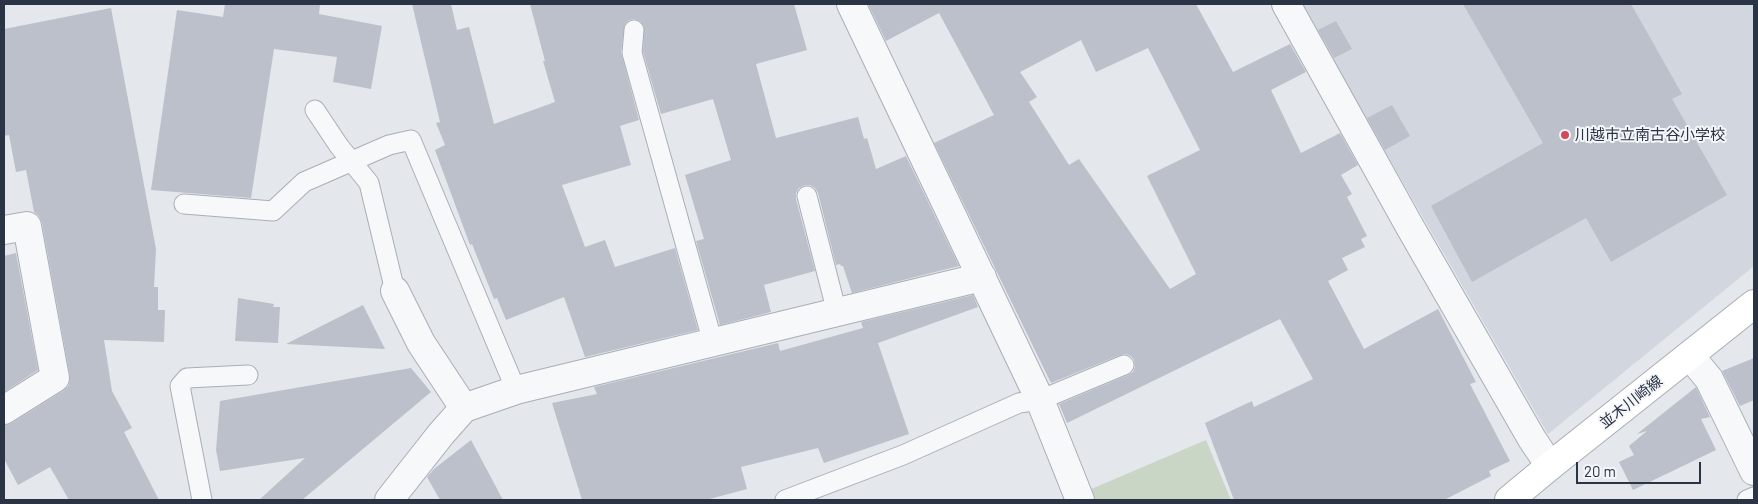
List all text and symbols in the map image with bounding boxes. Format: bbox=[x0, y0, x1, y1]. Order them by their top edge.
place label: 川越市立南古谷小学校 bbox=[1575, 126, 1725, 144]
marker: 川越市立南古谷小学校 bbox=[1559, 129, 1571, 141]
street label: 並木川崎線 bbox=[1596, 372, 1666, 432]
scale bar bbox=[1578, 452, 1703, 484]
text: 20 m bbox=[1584, 462, 1616, 480]

